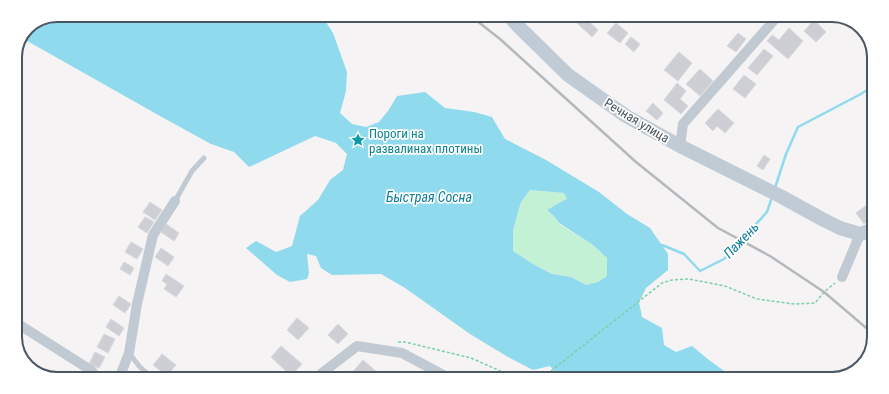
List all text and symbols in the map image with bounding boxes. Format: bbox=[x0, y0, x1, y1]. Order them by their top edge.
street label: Речная улица bbox=[602, 95, 672, 146]
place label: Пороги на развалинах плотины bbox=[369, 126, 482, 156]
place icon: Пороги на развалинах плотины bbox=[350, 132, 366, 148]
water label: Быстрая Сосна bbox=[386, 189, 472, 205]
water label: Пажень bbox=[720, 219, 762, 261]

